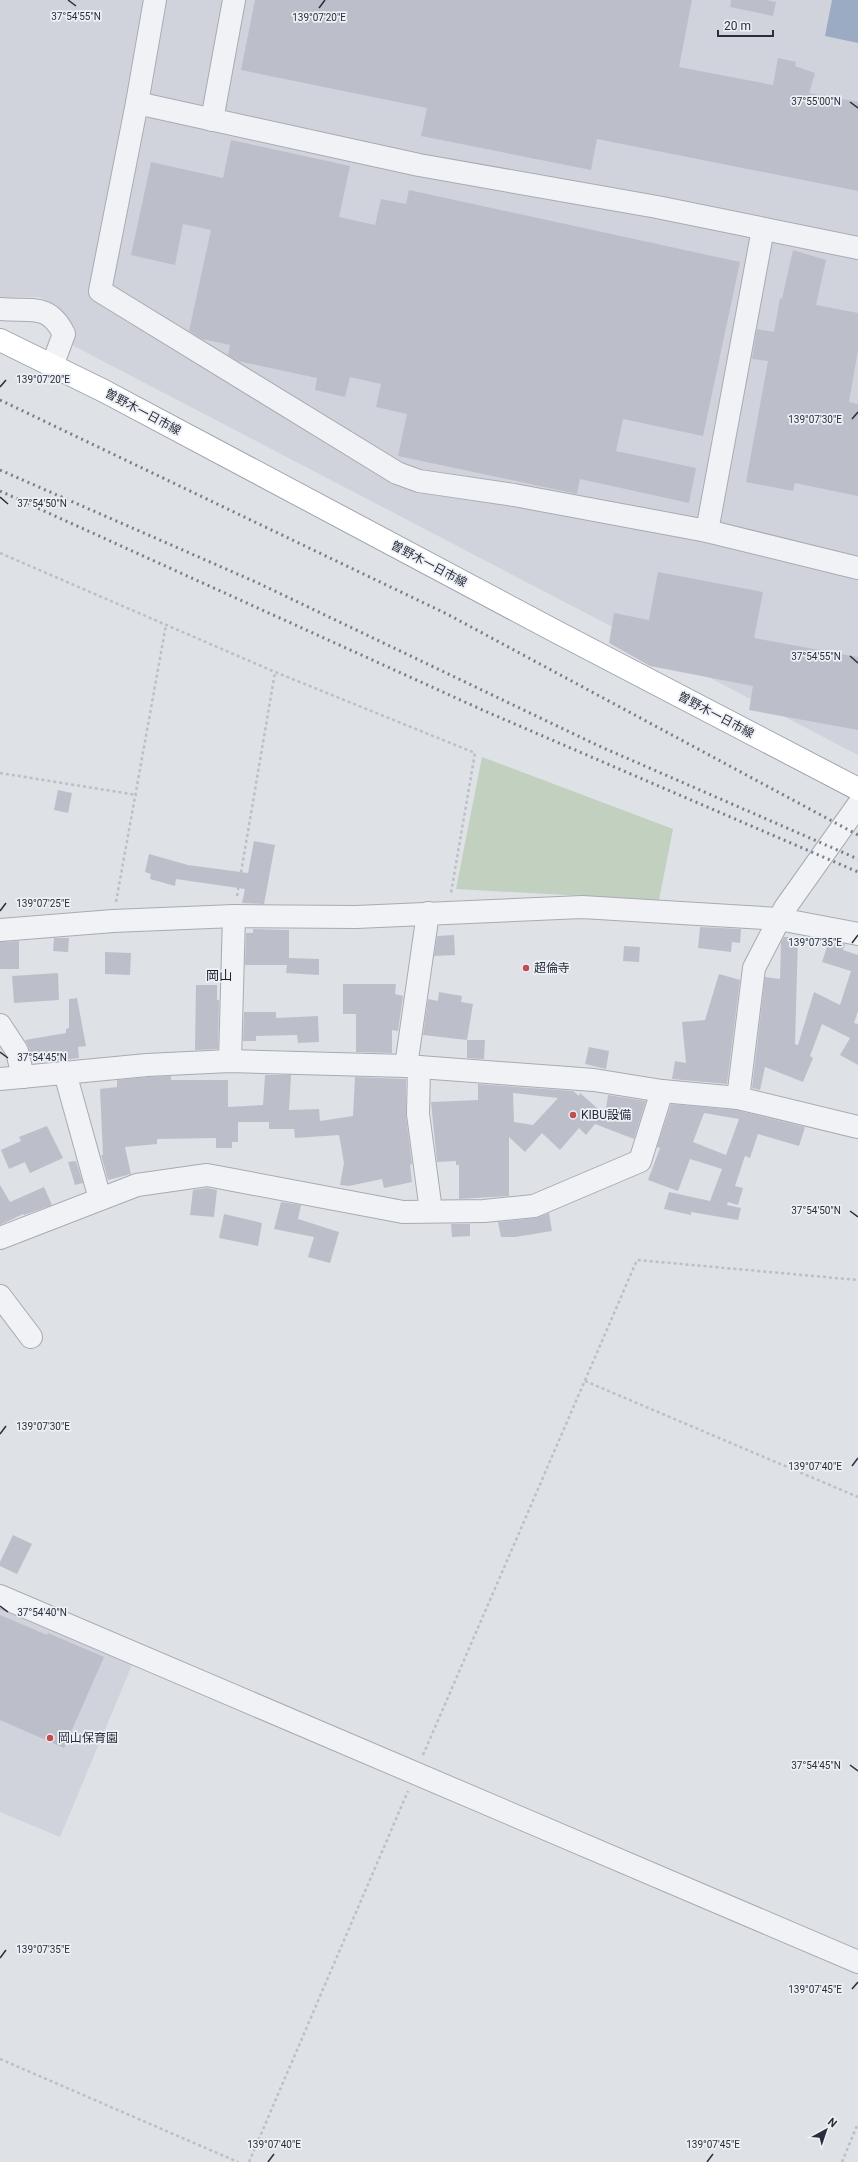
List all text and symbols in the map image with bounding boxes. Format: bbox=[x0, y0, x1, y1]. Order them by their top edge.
text: 37°54'55"N bbox=[51, 11, 101, 22]
text: 139°07'20"E bbox=[292, 12, 346, 23]
scale bar bbox=[718, 12, 773, 38]
text: 20 m bbox=[724, 19, 751, 33]
text: 37°55'00"N bbox=[791, 96, 841, 107]
text: 139°07'20"E bbox=[16, 374, 70, 385]
street label: 曽野木一日市線 bbox=[103, 386, 183, 438]
text: 139°07'30"E bbox=[788, 414, 842, 425]
text: 37°54'50"N bbox=[17, 498, 67, 509]
street label: 曽野木一日市線 bbox=[389, 538, 469, 590]
text: 37°54'55"N bbox=[791, 651, 841, 662]
street label: 曽野木一日市線 bbox=[676, 689, 756, 741]
text: 139°07'25"E bbox=[16, 898, 70, 909]
text: 139°07'35"E bbox=[788, 937, 842, 948]
place label: 超倫寺 bbox=[534, 961, 570, 975]
marker: 超倫寺 bbox=[521, 963, 531, 973]
district label: 岡山 bbox=[206, 968, 232, 983]
text: 37°54'45"N bbox=[17, 1052, 67, 1063]
place label: KIBU設備 bbox=[581, 1108, 631, 1122]
marker: KIBU設備 bbox=[568, 1110, 578, 1120]
text: 37°54'50"N bbox=[791, 1205, 841, 1216]
text: 139°07'30"E bbox=[16, 1421, 70, 1432]
text: 139°07'40"E bbox=[788, 1461, 842, 1472]
text: 37°54'40"N bbox=[17, 1607, 67, 1618]
place label: 岡山保育園 bbox=[58, 1731, 118, 1745]
marker: 岡山保育園 bbox=[45, 1733, 55, 1743]
text: 37°54'45"N bbox=[791, 1760, 841, 1771]
text: 139°07'35"E bbox=[16, 1944, 70, 1955]
text: 139°07'45"E bbox=[788, 1984, 842, 1995]
north arrow bbox=[806, 2110, 846, 2150]
text: N bbox=[825, 2115, 839, 2130]
text: 139°07'40"E bbox=[247, 2139, 301, 2150]
text: 139°07'45"E bbox=[686, 2139, 740, 2150]

